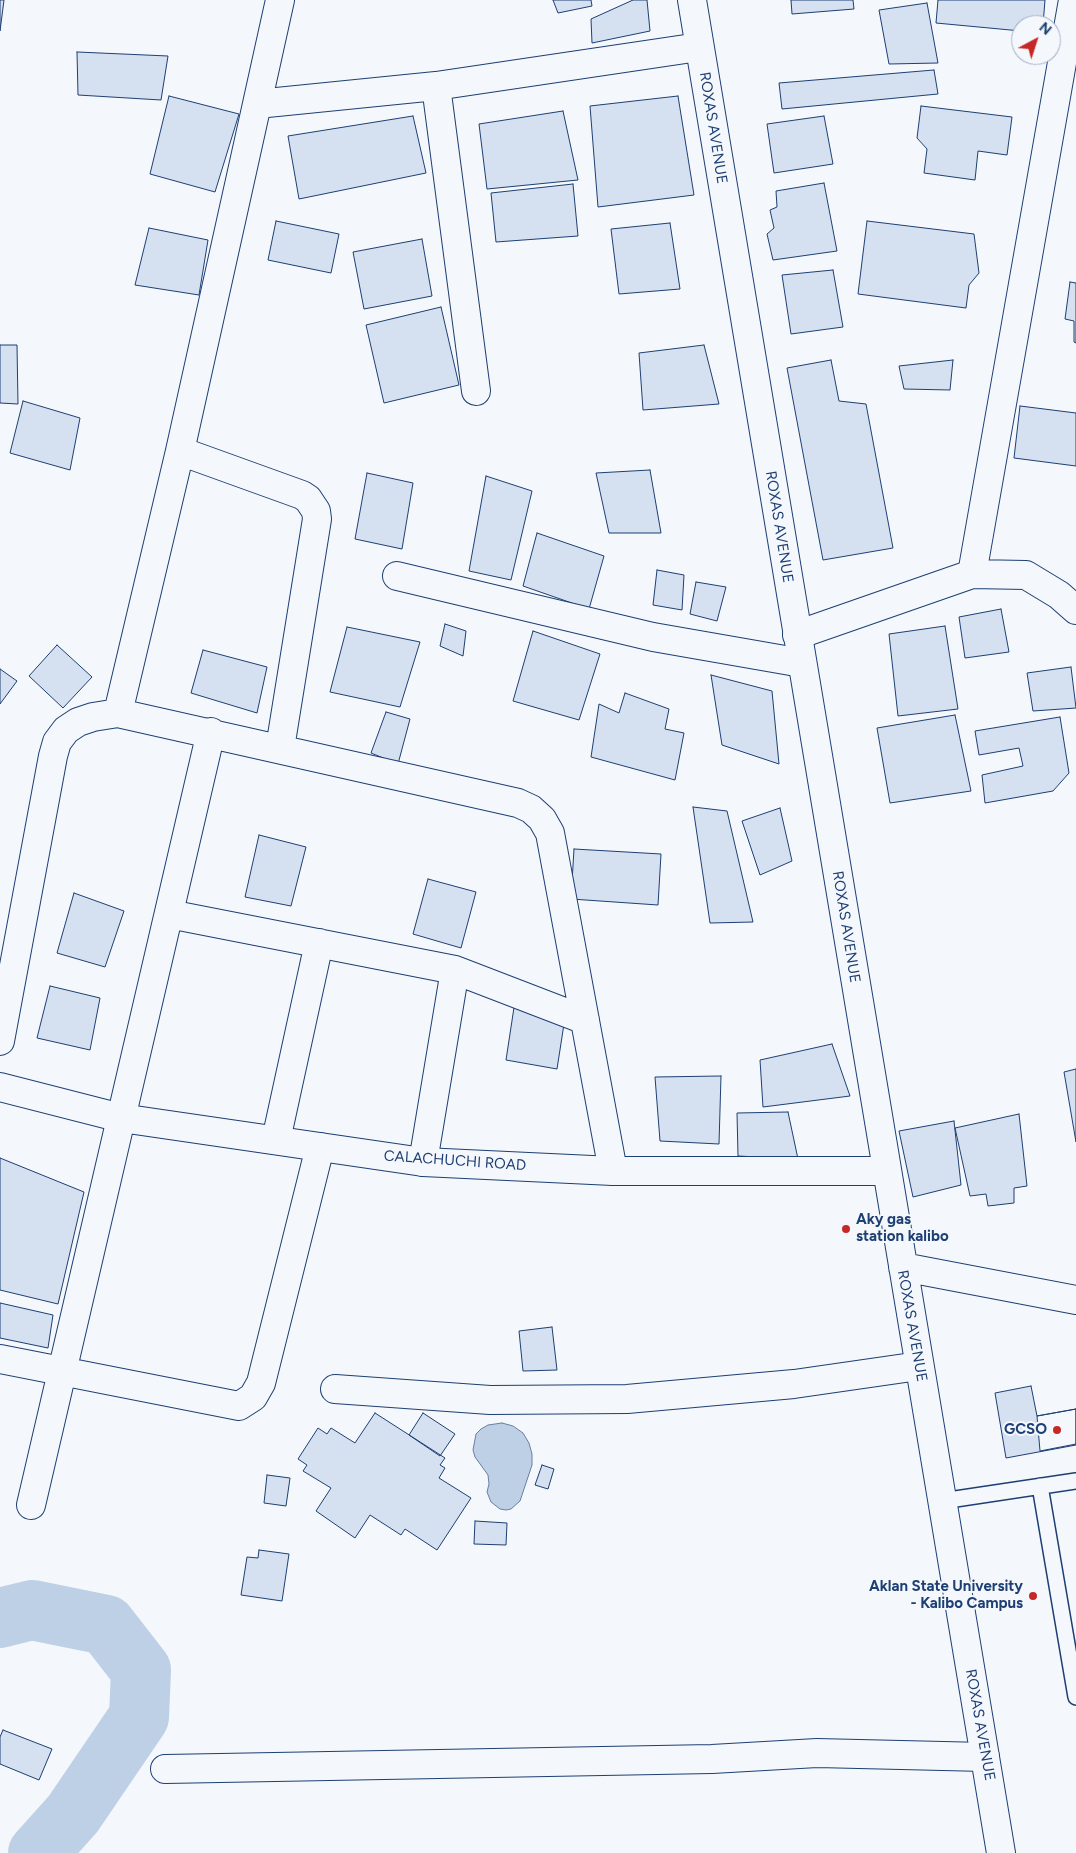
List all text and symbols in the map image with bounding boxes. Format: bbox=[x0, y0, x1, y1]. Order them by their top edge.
north arrow bbox=[1011, 15, 1061, 65]
text: N bbox=[1036, 19, 1055, 39]
street label: ROXAS AVENUE bbox=[695, 71, 731, 185]
street label: ROXAS AVENUE bbox=[761, 470, 797, 584]
street label: ROXAS AVENUE bbox=[828, 870, 864, 984]
street label: CALACHUCHI ROAD bbox=[383, 1147, 527, 1175]
place label: Aky gas station kalibo bbox=[856, 1211, 949, 1246]
marker: Aky gas station kalibo bbox=[840, 1223, 852, 1235]
street label: ROXAS AVENUE bbox=[893, 1269, 931, 1383]
place label: GCSO bbox=[1004, 1421, 1047, 1439]
marker: GCSO bbox=[1051, 1424, 1063, 1436]
place label: Aklan State University - Kalibo Campus bbox=[869, 1578, 1023, 1613]
marker: Aklan State University - Kalibo Campus bbox=[1027, 1590, 1039, 1602]
street label: ROXAS AVENUE bbox=[961, 1668, 999, 1782]

